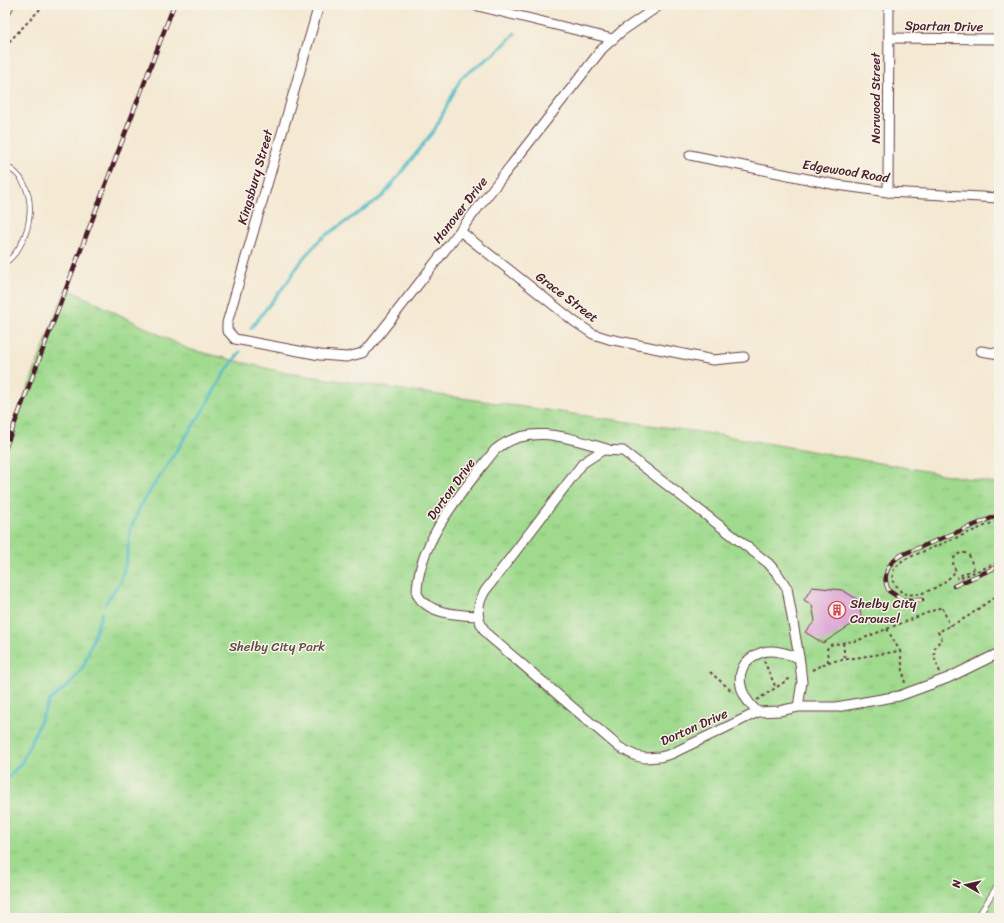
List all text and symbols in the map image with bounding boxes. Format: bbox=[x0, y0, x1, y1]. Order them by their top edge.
street label: Spartan Drive bbox=[905, 14, 984, 38]
street label: Norwood Street bbox=[864, 52, 887, 143]
street label: Kingsbury Street bbox=[230, 126, 280, 227]
street label: Edgewood Road bbox=[801, 153, 892, 189]
street label: Hanover Drive bbox=[426, 171, 494, 249]
street label: Grace Street bbox=[531, 266, 604, 329]
street label: Dorton Drive bbox=[421, 453, 482, 525]
place label: Shelby City Carousel bbox=[850, 592, 917, 630]
building icon: Shelby City Carousel bbox=[827, 600, 847, 620]
park label: Shelby City Park bbox=[229, 635, 325, 658]
street label: Dorton Drive bbox=[656, 702, 732, 752]
north arrow bbox=[946, 865, 986, 905]
text: N bbox=[947, 878, 967, 890]

